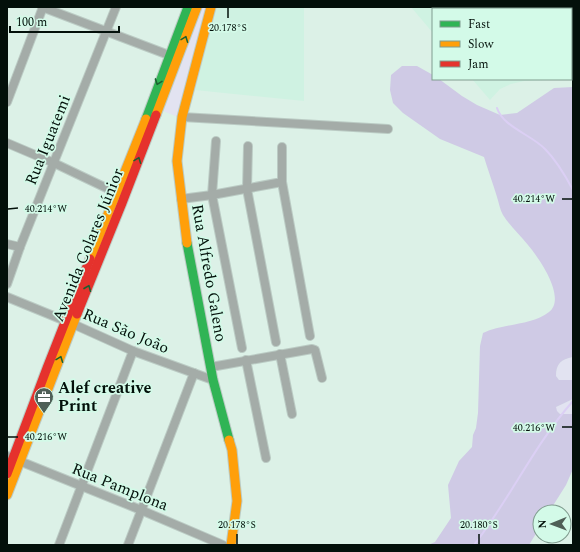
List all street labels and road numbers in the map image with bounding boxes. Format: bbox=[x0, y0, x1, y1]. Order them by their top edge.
street label: Rua Iguatemi bbox=[19, 91, 77, 189]
street label: Avenida Colares Júnior bbox=[46, 165, 130, 325]
street label: Rua Alfredo Galeno bbox=[185, 202, 233, 344]
street label: Rua São João bbox=[79, 302, 173, 360]
street label: Rua Pamplona bbox=[68, 457, 172, 517]

